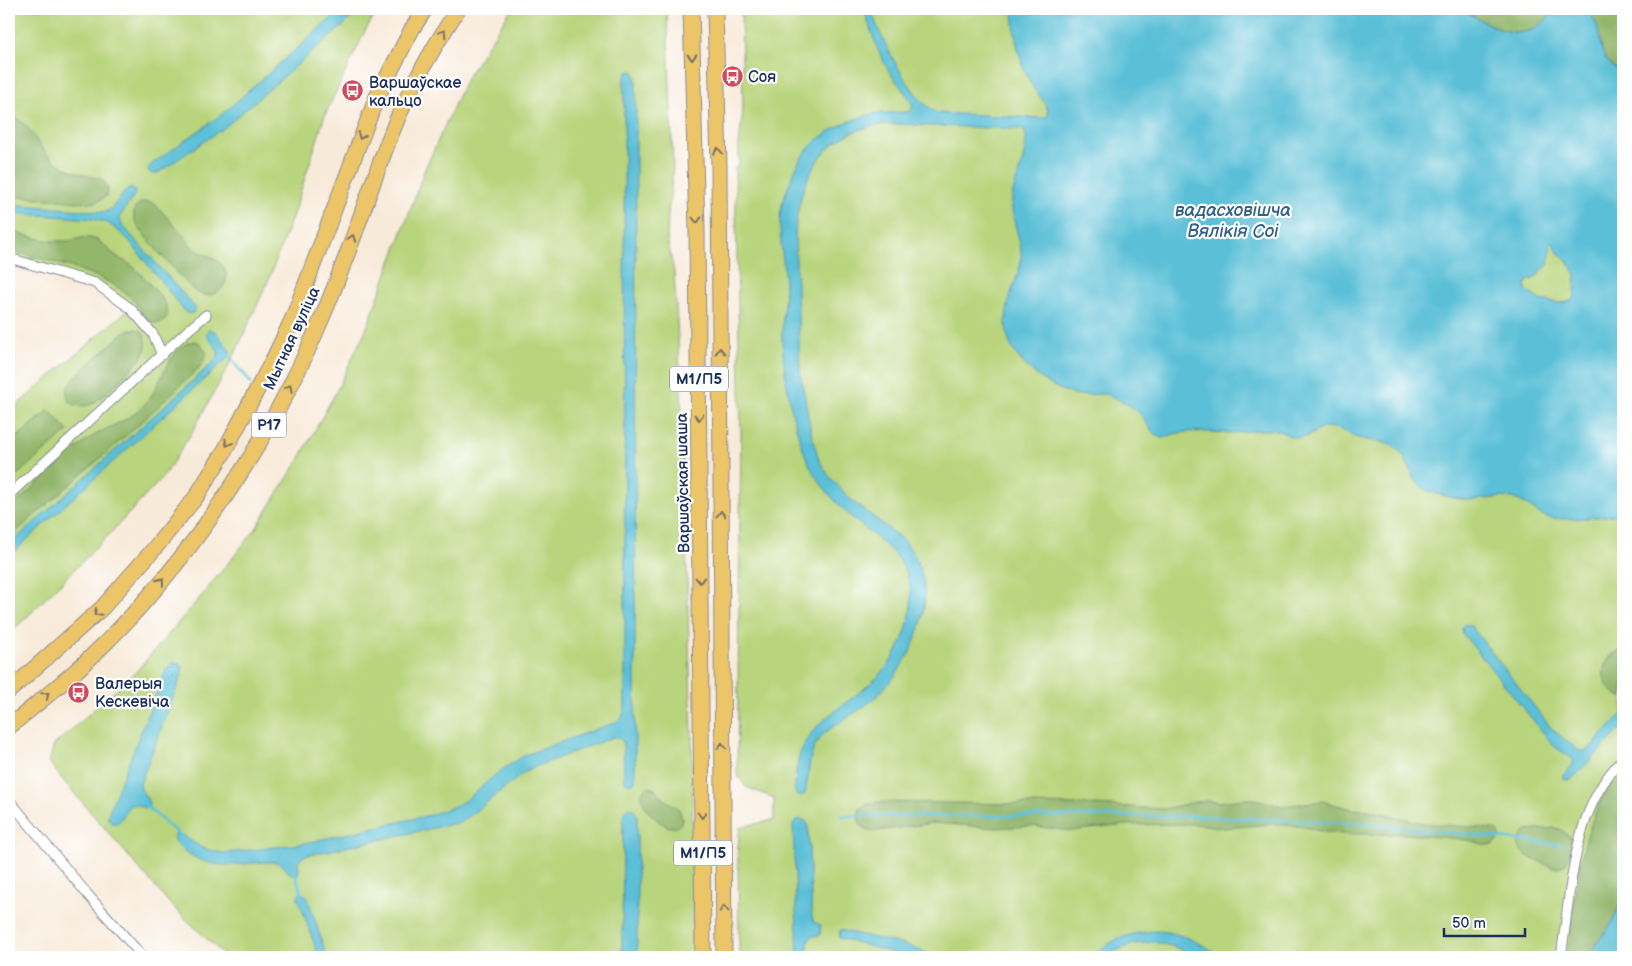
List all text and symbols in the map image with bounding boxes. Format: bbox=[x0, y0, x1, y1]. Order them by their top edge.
one-way arrow bbox=[436, 29, 446, 38]
one-way arrow bbox=[687, 54, 697, 62]
bus stop icon: Соя bbox=[720, 64, 744, 88]
place label: Соя bbox=[748, 68, 776, 87]
place label: Варшаўскае кальцо bbox=[369, 74, 461, 111]
bus stop icon: Варшаўскае кальцо bbox=[341, 79, 365, 103]
one-way arrow bbox=[357, 131, 368, 140]
one-way arrow bbox=[713, 147, 724, 155]
water label: вадасховішча Вялікія Соі bbox=[1175, 200, 1291, 242]
one-way arrow bbox=[692, 216, 702, 224]
one-way arrow bbox=[346, 234, 356, 243]
street label: Мытная вуліца bbox=[260, 284, 325, 393]
one-way arrow bbox=[714, 347, 725, 355]
road number: М1/П5 bbox=[670, 366, 728, 392]
one-way arrow bbox=[283, 384, 293, 393]
road number: Р17 bbox=[252, 412, 286, 438]
street label: Варшаўская шаша bbox=[673, 412, 694, 553]
one-way arrow bbox=[694, 414, 704, 422]
one-way arrow bbox=[224, 438, 234, 447]
one-way arrow bbox=[716, 509, 726, 517]
one-way arrow bbox=[695, 576, 705, 584]
one-way arrow bbox=[156, 578, 164, 587]
one-way arrow bbox=[94, 607, 103, 616]
place label: Валерыя Кескевіча bbox=[95, 675, 170, 712]
bus stop icon: Валерыя Кескевіча bbox=[67, 680, 91, 704]
one-way arrow bbox=[40, 693, 49, 701]
one-way arrow bbox=[717, 742, 727, 750]
one-way arrow bbox=[697, 812, 707, 820]
road number: М1/П5 bbox=[674, 840, 732, 866]
one-way arrow bbox=[719, 904, 729, 912]
scale bar bbox=[1444, 906, 1526, 938]
text: 50 m bbox=[1452, 914, 1486, 933]

